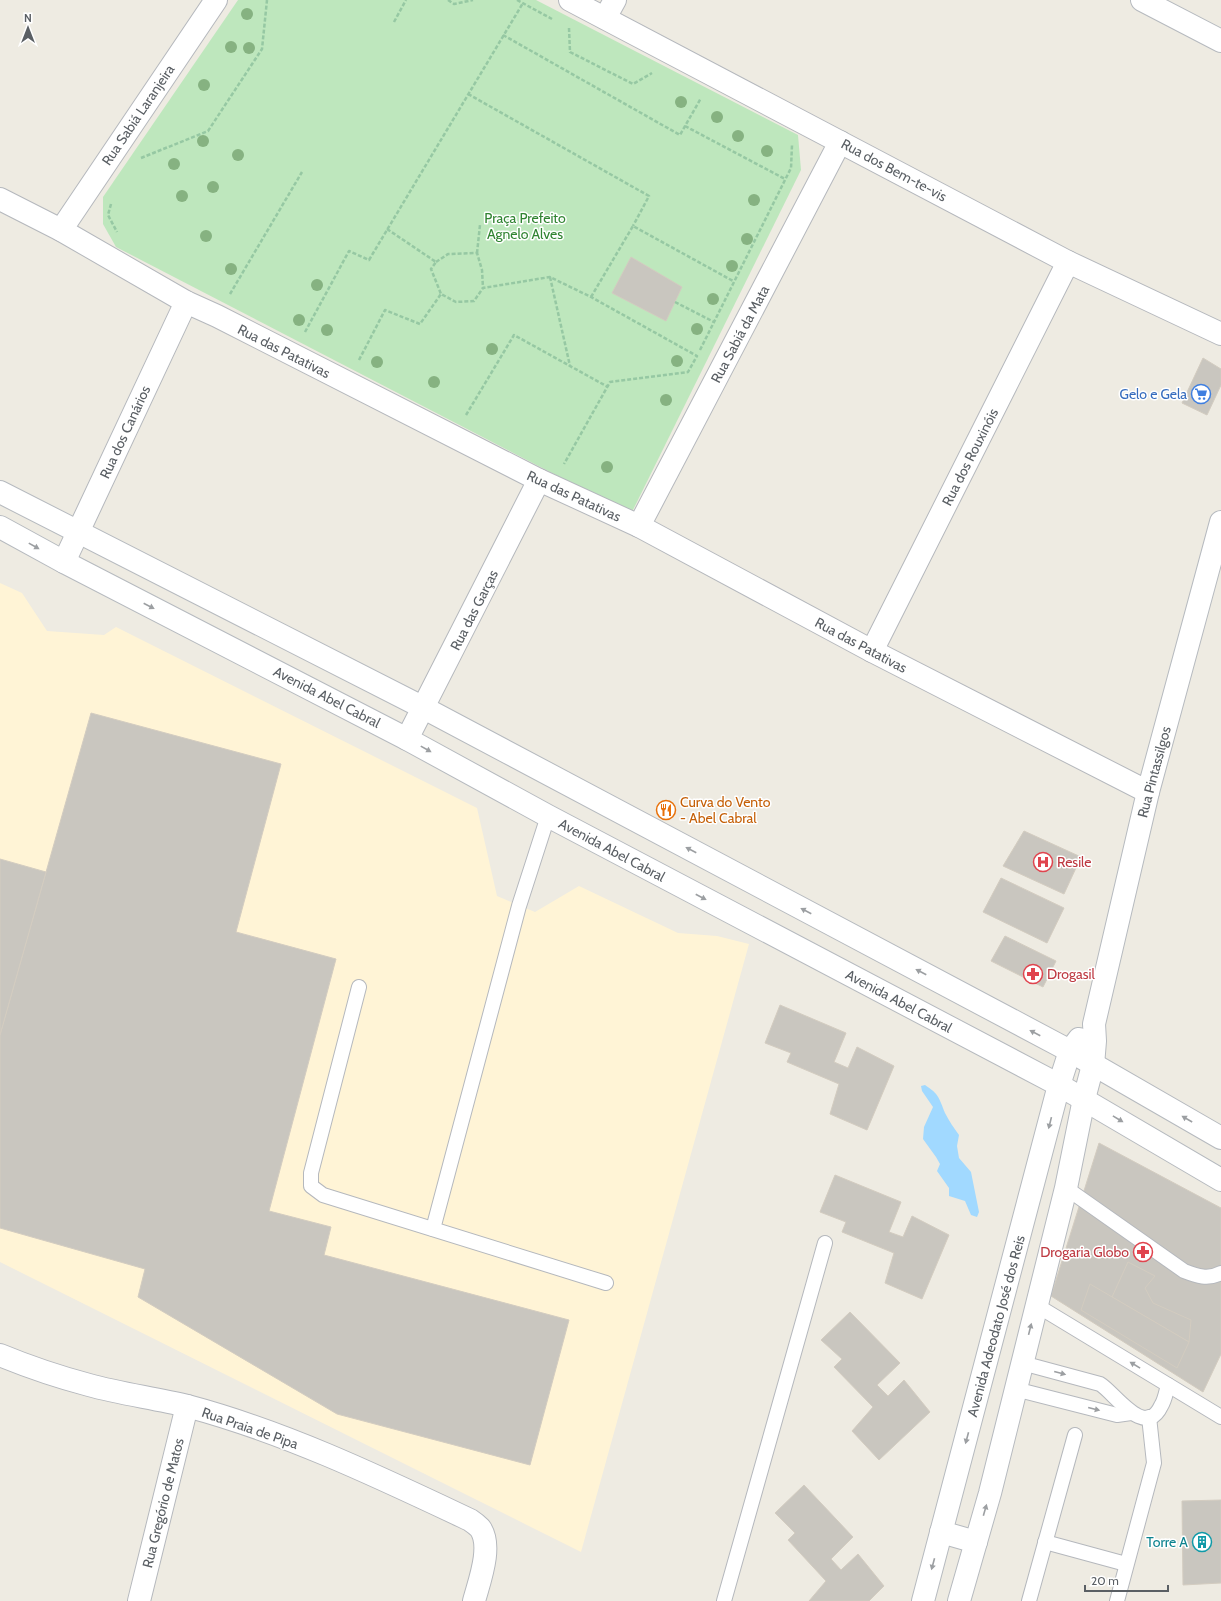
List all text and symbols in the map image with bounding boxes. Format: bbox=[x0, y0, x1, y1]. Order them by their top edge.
north arrow bbox=[8, 8, 48, 48]
text: N bbox=[24, 11, 32, 25]
street label: Rua Sabiá Laranjeira bbox=[98, 61, 179, 169]
street label: Rua dos Bem-te-vis bbox=[838, 135, 950, 205]
park label: Praça Prefeito Agnelo Alves bbox=[484, 209, 566, 243]
street label: Rua Sabiá da Mata bbox=[707, 282, 773, 386]
street label: Rua das Patativas bbox=[235, 320, 334, 382]
street label: Rua dos Canários bbox=[96, 382, 155, 481]
supermarket icon: Gelo e Gela bbox=[1190, 383, 1212, 405]
place label: Gelo e Gela bbox=[1120, 385, 1187, 403]
street label: Rua dos Rouxinóis bbox=[938, 405, 1002, 509]
street label: Rua das Patativas bbox=[524, 466, 624, 526]
one-way arrow bbox=[28, 542, 40, 549]
street label: Rua das Garças bbox=[446, 566, 502, 653]
one-way arrow bbox=[143, 603, 155, 609]
street label: Rua das Patativas bbox=[812, 613, 910, 677]
street label: Avenida Abel Cabral bbox=[270, 662, 384, 732]
street label: Rua Pintassilgos bbox=[1133, 724, 1175, 820]
one-way arrow bbox=[420, 746, 432, 753]
place label: Curva do Vento - Abel Cabral bbox=[680, 793, 771, 827]
restaurant icon: Curva do Vento - Abel Cabral bbox=[655, 799, 677, 821]
street label: Avenida Abel Cabral bbox=[556, 814, 669, 886]
one-way arrow bbox=[685, 847, 697, 853]
hospital icon: Resile bbox=[1032, 851, 1054, 873]
place label: Resile bbox=[1057, 853, 1092, 871]
one-way arrow bbox=[696, 893, 707, 900]
one-way arrow bbox=[800, 908, 812, 914]
pharmacy icon: Drogasil bbox=[1022, 963, 1044, 985]
street label: Avenida Abel Cabral bbox=[843, 965, 956, 1037]
place label: Drogasil bbox=[1047, 965, 1095, 983]
one-way arrow bbox=[915, 969, 926, 975]
one-way arrow bbox=[1030, 1030, 1041, 1036]
one-way arrow bbox=[1112, 1115, 1124, 1122]
one-way arrow bbox=[1181, 1115, 1193, 1122]
one-way arrow bbox=[1047, 1117, 1053, 1129]
street label: Avenida Adeodato José dos Reis bbox=[963, 1233, 1029, 1419]
pharmacy icon: Drogaria Globo bbox=[1132, 1241, 1154, 1263]
place label: Drogaria Globo bbox=[1040, 1243, 1129, 1261]
one-way arrow bbox=[1028, 1323, 1034, 1335]
one-way arrow bbox=[1130, 1361, 1140, 1369]
one-way arrow bbox=[1054, 1370, 1066, 1376]
street label: Rua Praia de Pipa bbox=[199, 1403, 301, 1453]
one-way arrow bbox=[1088, 1406, 1100, 1412]
one-way arrow bbox=[963, 1432, 969, 1444]
street label: Rua Gregório de Matos bbox=[138, 1436, 188, 1570]
one-way arrow bbox=[982, 1503, 988, 1515]
building icon: Torre A bbox=[1191, 1531, 1213, 1553]
place label: Torre A bbox=[1146, 1533, 1188, 1551]
one-way arrow bbox=[930, 1558, 936, 1570]
scale bar bbox=[1085, 1567, 1168, 1593]
text: 20 m bbox=[1091, 1573, 1119, 1588]

